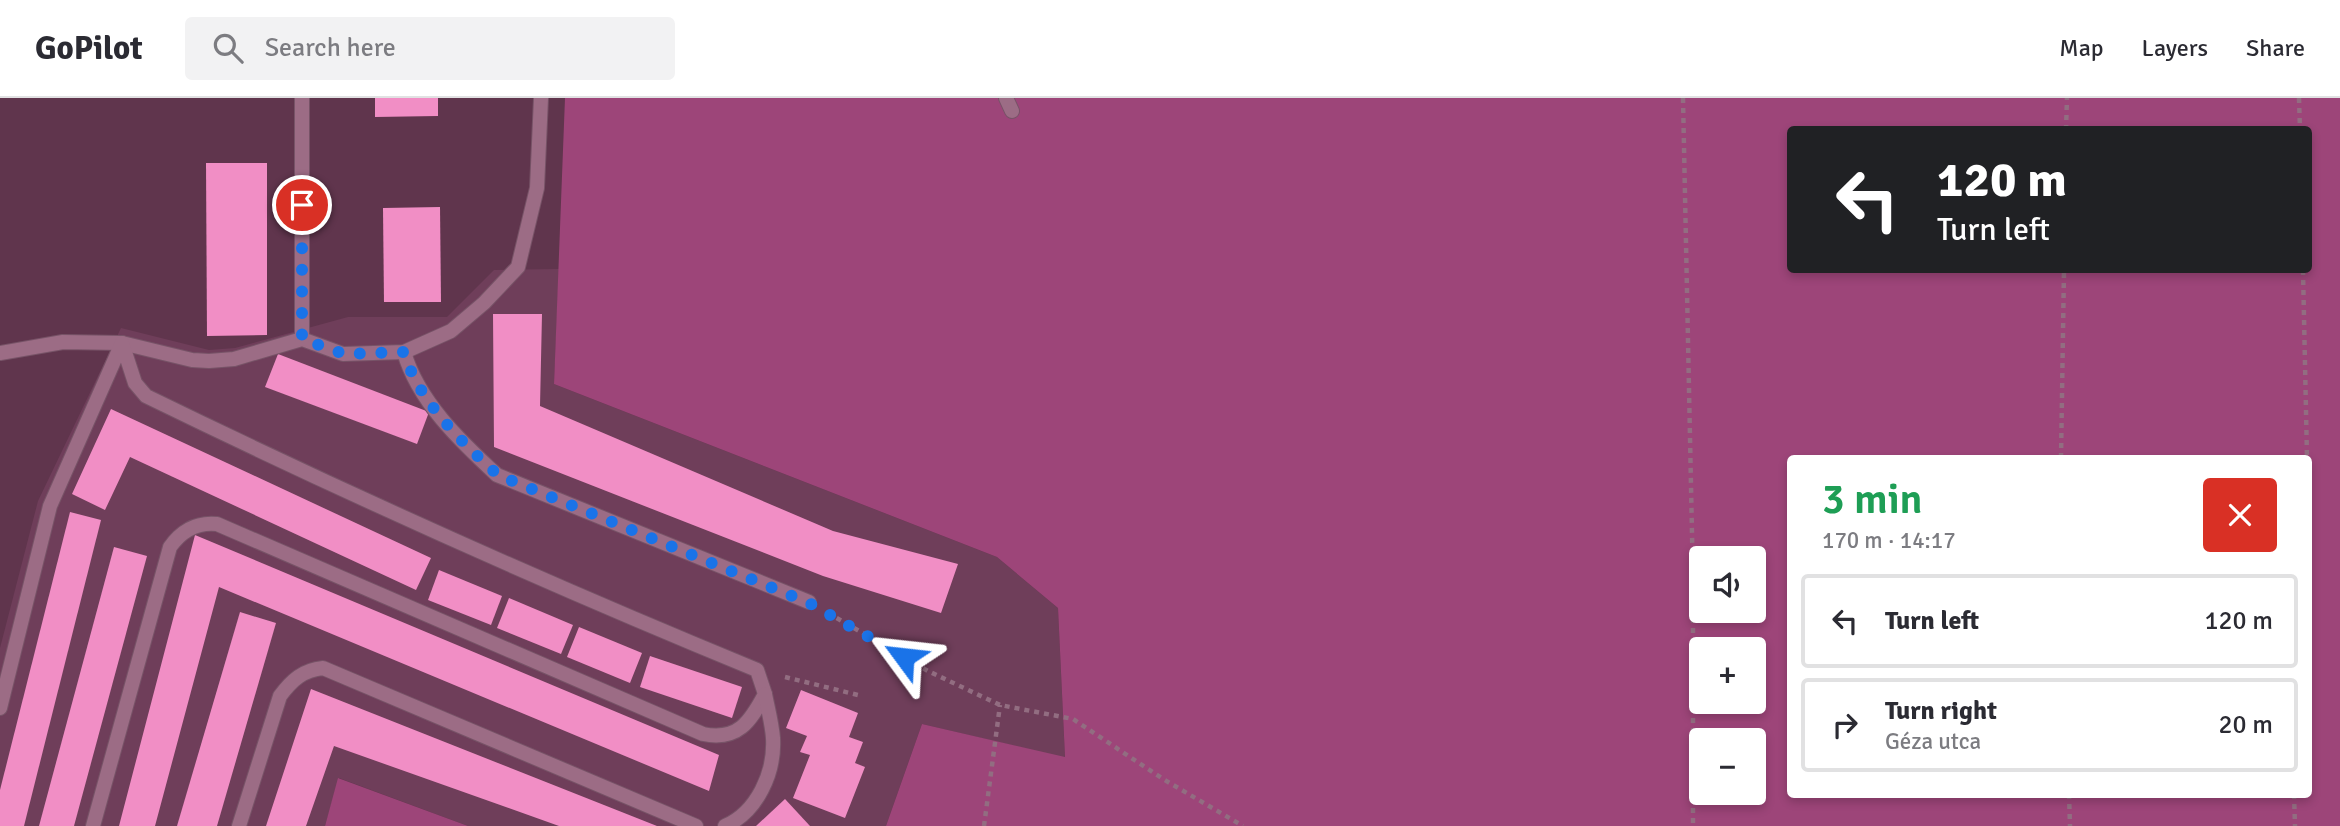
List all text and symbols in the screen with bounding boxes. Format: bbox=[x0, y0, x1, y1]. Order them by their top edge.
search box bbox=[185, 17, 675, 80]
text: GoPilot bbox=[35, 28, 143, 69]
icon: search bbox=[209, 29, 247, 67]
text: Search here bbox=[265, 32, 396, 64]
text: Map bbox=[2059, 33, 2104, 63]
text: Layers bbox=[2142, 33, 2208, 63]
text: Share bbox=[2246, 33, 2305, 63]
text: 120 m bbox=[1937, 150, 2067, 210]
icon: left bbox=[1822, 154, 1913, 245]
pin bbox=[272, 175, 332, 235]
icon: arrive bbox=[283, 186, 321, 224]
text: Turn left bbox=[1937, 210, 2050, 249]
text: 3 min bbox=[1822, 474, 1923, 525]
button: close bbox=[2203, 478, 2277, 552]
text: 170 m · 14:17 bbox=[1822, 526, 1956, 555]
map controls bbox=[1689, 546, 1766, 805]
button: sound bbox=[1689, 546, 1766, 623]
icon: left bbox=[1826, 602, 1864, 640]
text: Turn left bbox=[1885, 605, 1979, 637]
text: 120 m bbox=[2204, 605, 2273, 637]
position arrow bbox=[867, 620, 941, 694]
button: + bbox=[1689, 637, 1766, 714]
text: Turn right bbox=[1885, 695, 1997, 727]
icon: right bbox=[1826, 706, 1864, 744]
text: 20 m bbox=[2218, 709, 2273, 741]
text: Géza utca bbox=[1885, 727, 1981, 756]
button: − bbox=[1689, 728, 1766, 805]

